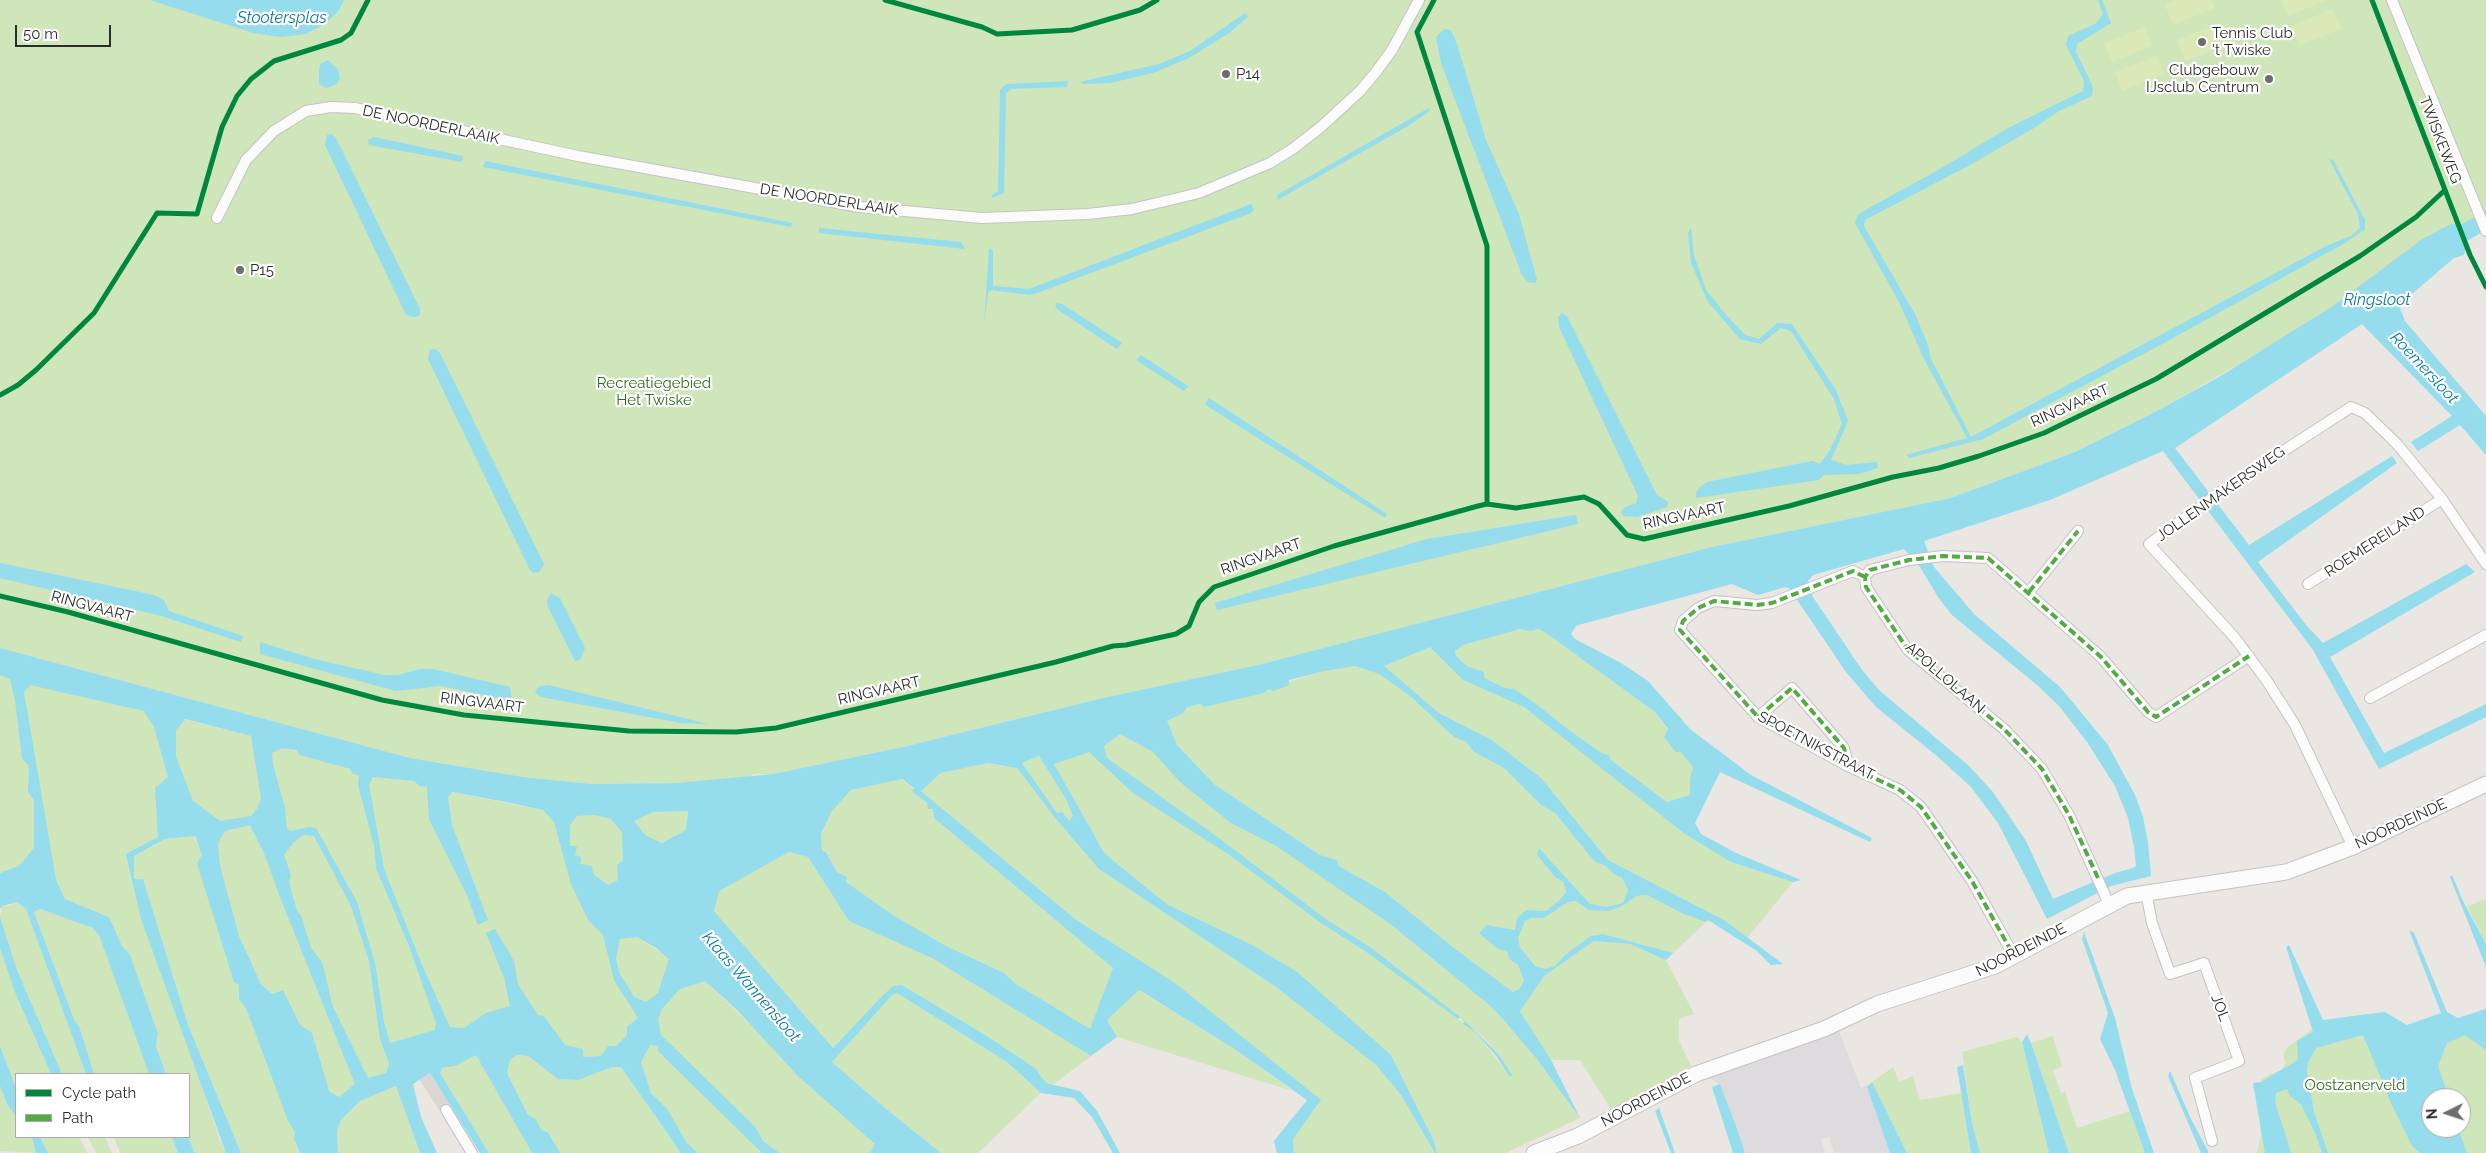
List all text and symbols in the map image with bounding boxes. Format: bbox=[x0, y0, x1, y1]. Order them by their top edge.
water label: Stootersplas bbox=[237, 8, 327, 28]
scale bar bbox=[18, 15, 114, 47]
place label: Tennis Club 't Twiske bbox=[2212, 24, 2293, 59]
text: 50 m bbox=[23, 25, 58, 43]
marker: Tennis Club 't Twiske bbox=[2196, 36, 2208, 48]
place label: Clubgebouw IJsclub Centrum bbox=[2146, 61, 2259, 96]
place label: P14 bbox=[1236, 65, 1260, 83]
marker: P14 bbox=[1220, 68, 1232, 80]
marker: Clubgebouw IJsclub Centrum bbox=[2263, 73, 2275, 85]
street label: TWISKEWEG bbox=[2415, 94, 2465, 186]
street label: DE NOORDERLAAIK bbox=[361, 102, 501, 148]
street label: DE NOORDERLAAIK bbox=[759, 180, 899, 220]
place label: P15 bbox=[250, 261, 274, 279]
marker: P15 bbox=[234, 264, 246, 276]
water label: Ringsloot bbox=[2344, 290, 2410, 310]
water label: Roemersloot bbox=[2386, 328, 2462, 408]
park label: Recreatiegebied Het Twiske bbox=[597, 374, 711, 409]
street label: RINGVAART bbox=[2028, 381, 2112, 431]
street label: JOLLENMAKERSWEG bbox=[2153, 443, 2289, 545]
street label: RINGVAART bbox=[1641, 498, 1727, 534]
street label: ROEMEREILAND bbox=[2321, 503, 2429, 581]
street label: RINGVAART bbox=[1218, 535, 1304, 579]
street label: RINGVAART bbox=[49, 587, 135, 627]
street label: APOLLOLAAN bbox=[1901, 639, 1989, 717]
street label: RINGVAART bbox=[836, 673, 922, 709]
street label: RINGVAART bbox=[439, 689, 525, 717]
street label: SPOETNIKSTRAAT bbox=[1755, 708, 1877, 784]
street label: NOORDEINDE bbox=[2352, 795, 2450, 853]
street label: NOORDEINDE bbox=[1973, 920, 2069, 980]
water label: Klaas Wannensloot bbox=[698, 928, 804, 1046]
street label: JOL bbox=[2207, 992, 2233, 1024]
street label: NOORDEINDE bbox=[1598, 1069, 1694, 1131]
legend bbox=[15, 1073, 190, 1138]
park label: Oostzanerveld bbox=[2305, 1076, 2405, 1094]
text: Cycle path bbox=[62, 1084, 136, 1102]
north arrow bbox=[2421, 1088, 2471, 1138]
text: N bbox=[2424, 1108, 2440, 1120]
text: Path bbox=[62, 1109, 93, 1127]

